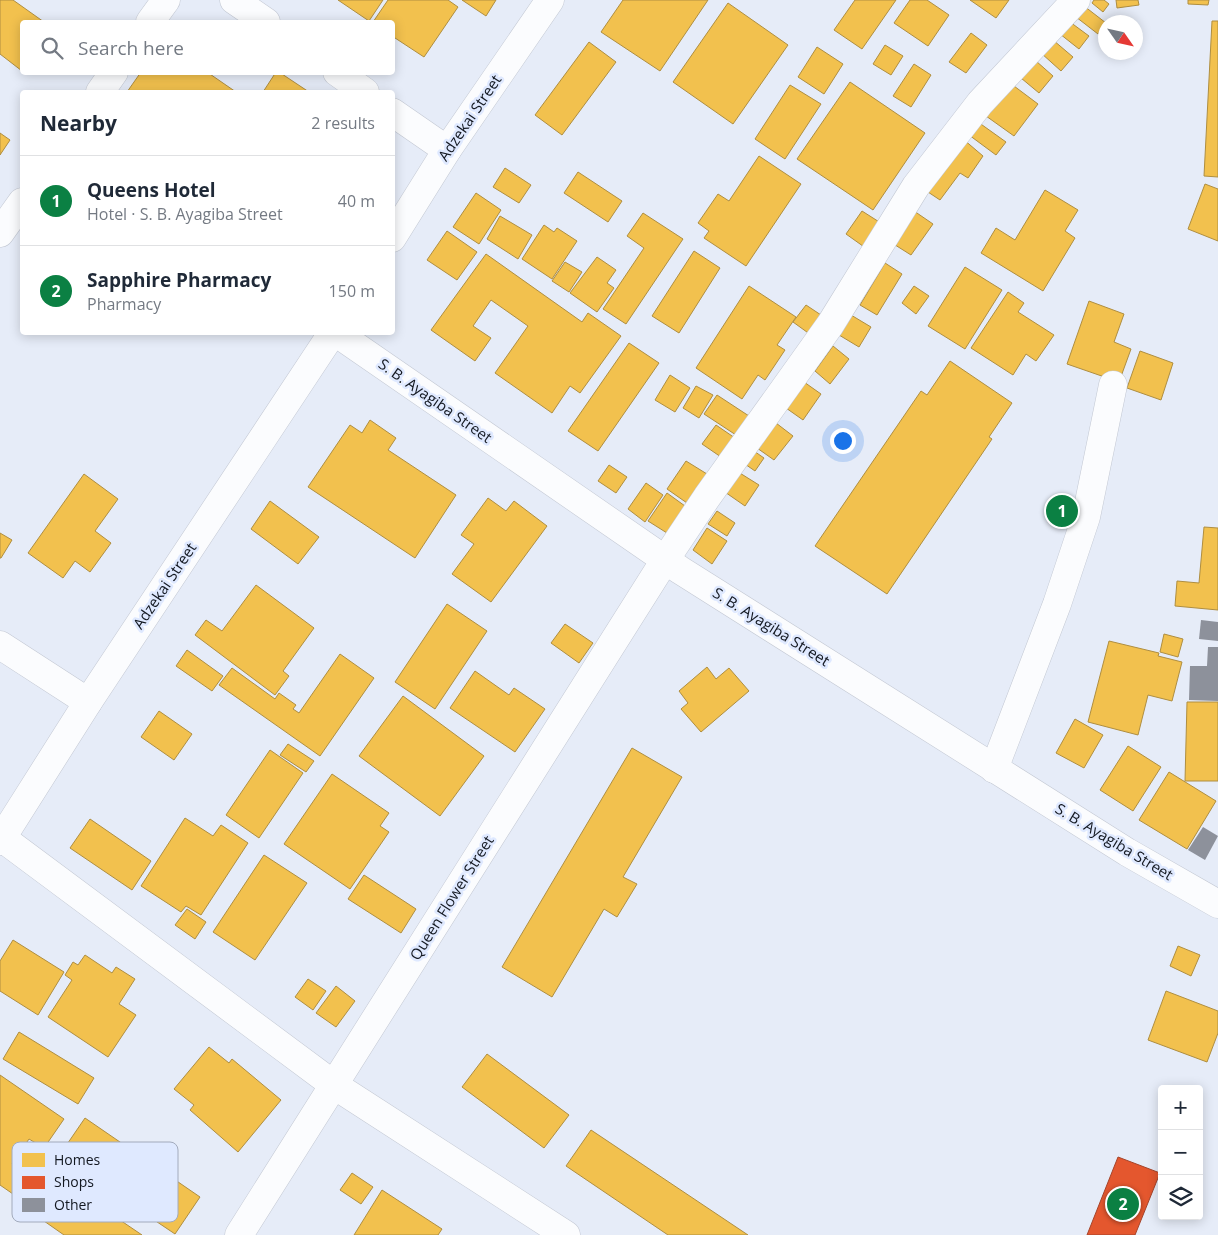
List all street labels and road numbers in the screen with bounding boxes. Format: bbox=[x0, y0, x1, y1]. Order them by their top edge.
street label: Adzekai Street bbox=[433, 70, 505, 164]
street label: S. B. Ayagiba Street bbox=[375, 354, 496, 447]
street label: Adzekai Street bbox=[128, 538, 200, 632]
street label: S. B. Ayagiba Street bbox=[709, 582, 834, 670]
street label: S. B. Ayagiba Street bbox=[1052, 798, 1177, 884]
street label: Queen Flower Street bbox=[405, 831, 498, 964]

